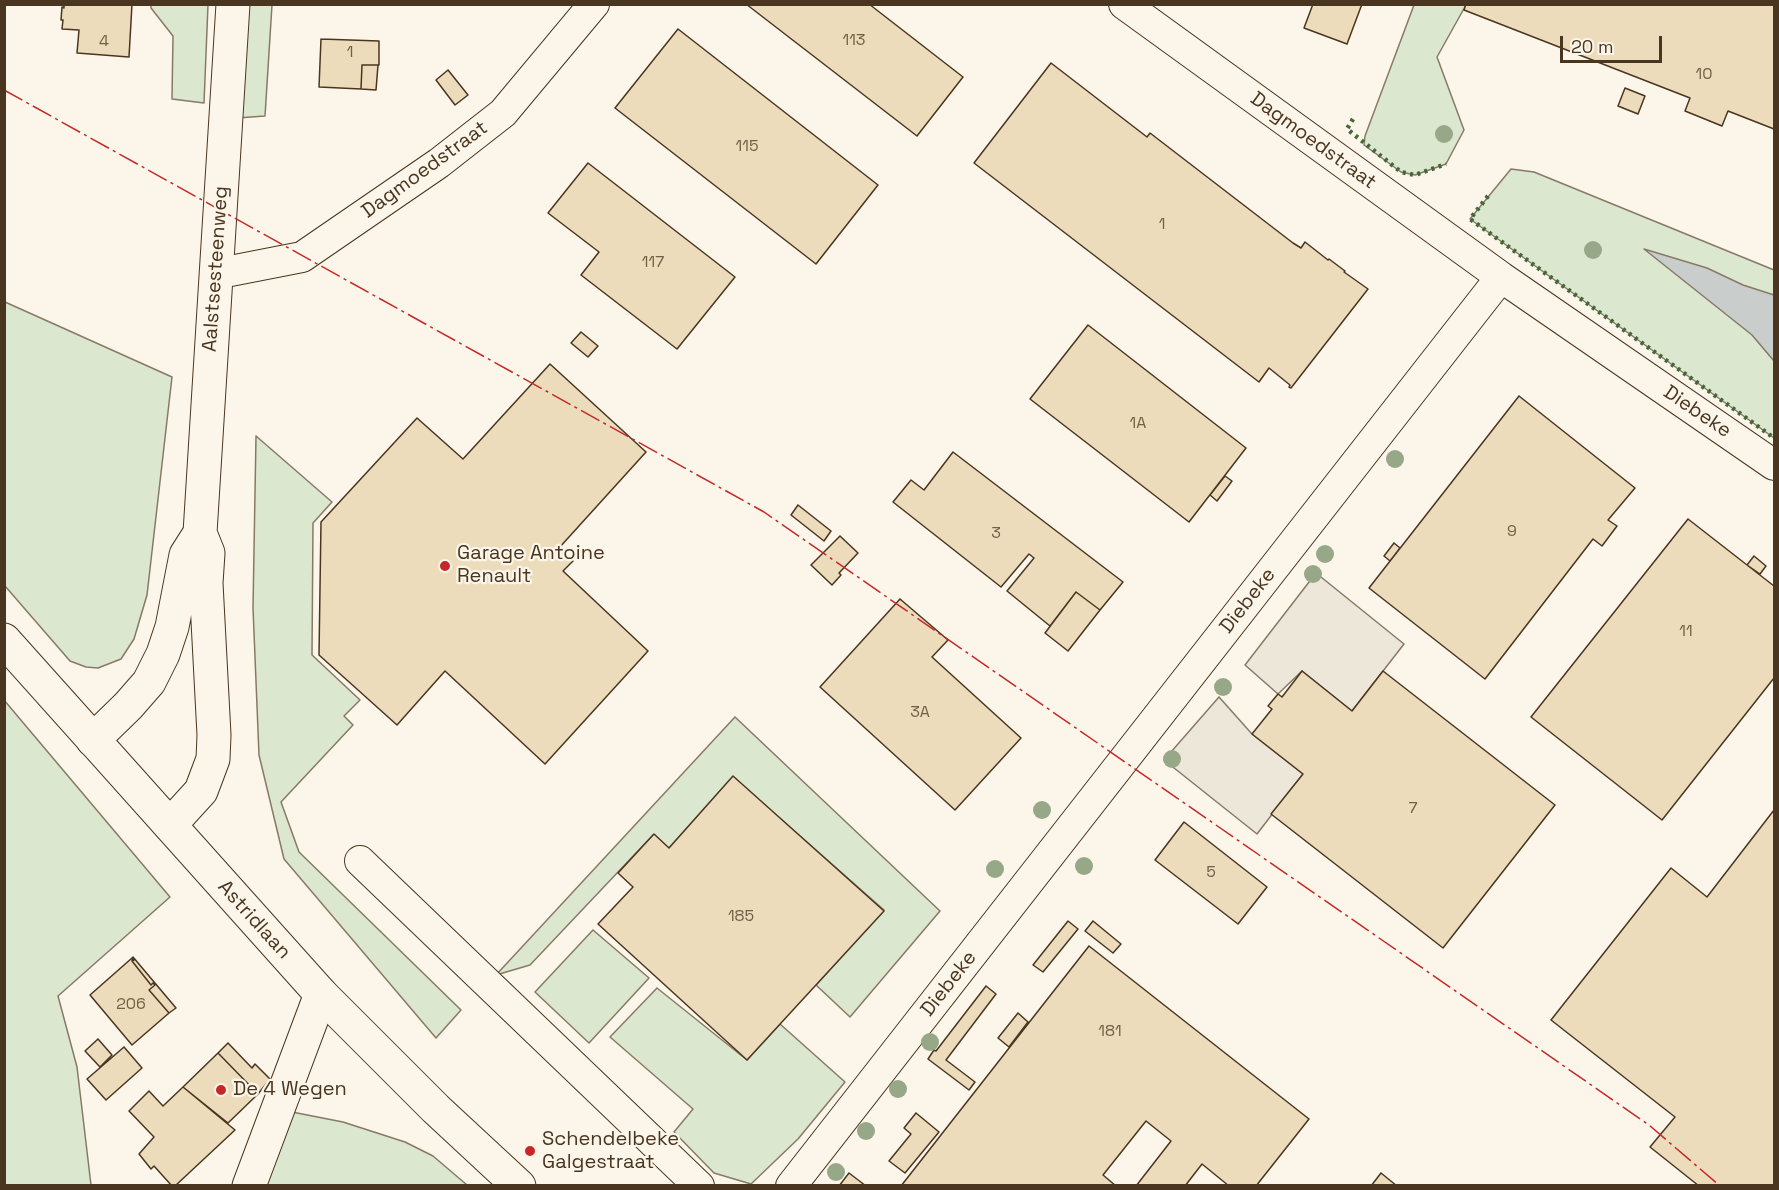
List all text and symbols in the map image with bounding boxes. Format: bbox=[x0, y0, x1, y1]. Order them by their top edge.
scale bar bbox=[1563, 24, 1665, 62]
house number: 113 bbox=[842, 31, 866, 51]
house number: 4 bbox=[99, 32, 109, 52]
text: 20 m bbox=[1571, 35, 1614, 58]
house number: 1 bbox=[347, 43, 353, 63]
house number: 10 bbox=[1696, 65, 1712, 85]
street label: Dagmoedstraat bbox=[1245, 87, 1381, 195]
street label: Dagmoedstraat bbox=[357, 116, 493, 224]
house number: 115 bbox=[736, 137, 758, 157]
street label: Aalstsesteenweg bbox=[198, 185, 234, 353]
house number: 1 bbox=[1159, 215, 1165, 235]
house number: 117 bbox=[642, 253, 664, 273]
street label: Diebeke bbox=[1658, 381, 1736, 443]
house number: 1A bbox=[1130, 414, 1146, 434]
house number: 9 bbox=[1507, 522, 1517, 542]
house number: 3 bbox=[991, 524, 1001, 544]
place label: Garage Antoine Renault bbox=[457, 542, 605, 589]
marker: Garage Antoine Renault bbox=[438, 559, 452, 573]
street label: Diebeke bbox=[1215, 563, 1281, 639]
house number: 11 bbox=[1679, 622, 1693, 642]
house number: 3A bbox=[910, 703, 930, 723]
house number: 7 bbox=[1408, 799, 1418, 819]
house number: 5 bbox=[1206, 863, 1216, 883]
street label: Astridlaan bbox=[212, 876, 296, 964]
house number: 185 bbox=[728, 907, 754, 927]
street label: Diebeke bbox=[916, 946, 982, 1022]
house number: 206 bbox=[116, 995, 146, 1015]
house number: 181 bbox=[1098, 1022, 1122, 1042]
place label: De 4 Wegen bbox=[233, 1078, 347, 1102]
marker: De 4 Wegen bbox=[214, 1083, 228, 1097]
place label: Schendelbeke Galgestraat bbox=[542, 1128, 679, 1175]
marker: Schendelbeke Galgestraat bbox=[523, 1144, 537, 1158]

